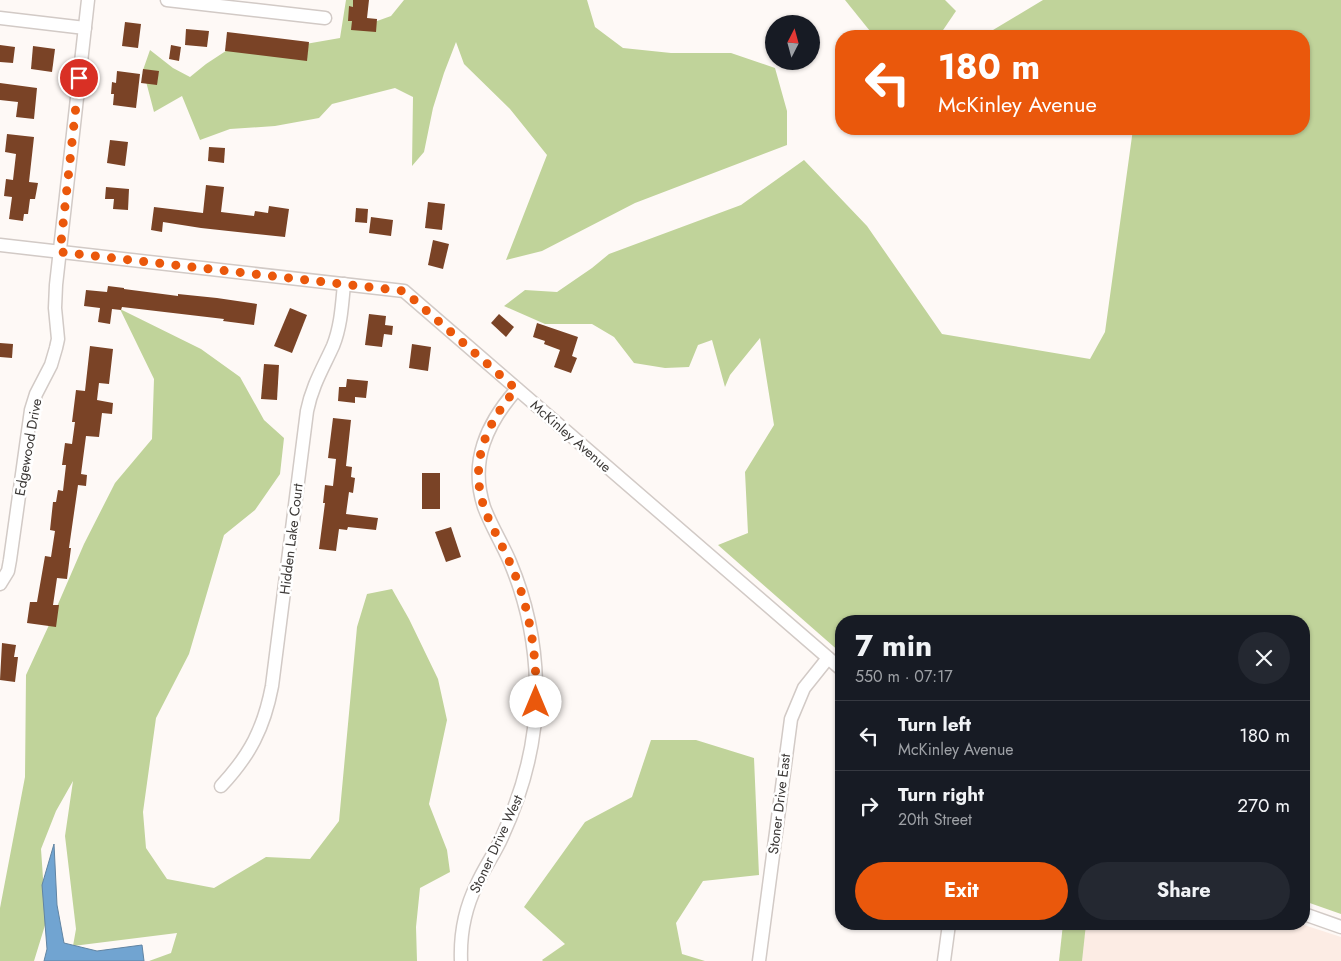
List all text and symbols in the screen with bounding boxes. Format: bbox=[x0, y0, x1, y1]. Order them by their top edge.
north arrow bbox=[765, 15, 820, 70]
map controls bbox=[765, 15, 820, 70]
text: 180 m bbox=[938, 42, 1040, 92]
icon: left bbox=[855, 50, 920, 115]
pin bbox=[58, 57, 100, 99]
icon: arrive bbox=[65, 64, 93, 92]
text: McKinley Avenue bbox=[938, 88, 1097, 120]
street label: McKinley Avenue bbox=[526, 395, 616, 477]
street label: Edgewood Drive bbox=[10, 397, 46, 497]
street label: Hidden Lake Court bbox=[274, 482, 308, 596]
text: 7 min bbox=[855, 624, 932, 667]
button: close bbox=[1238, 632, 1290, 684]
text: 550 m · 07:17 bbox=[855, 665, 953, 688]
position arrow bbox=[509, 675, 561, 727]
text: Turn left bbox=[898, 711, 971, 738]
icon: left bbox=[855, 722, 883, 750]
text: 180 m bbox=[1239, 722, 1290, 749]
text: McKinley Avenue bbox=[898, 738, 1014, 761]
street label: Stoner Drive East bbox=[763, 752, 795, 855]
text: Turn right bbox=[898, 781, 984, 808]
street label: Stoner Drive West bbox=[464, 791, 528, 896]
icon: right bbox=[855, 792, 883, 820]
text: 270 m bbox=[1237, 792, 1290, 819]
text: 20th Street bbox=[898, 808, 972, 831]
button: Exit bbox=[855, 862, 1068, 920]
button: Share bbox=[1078, 862, 1290, 920]

